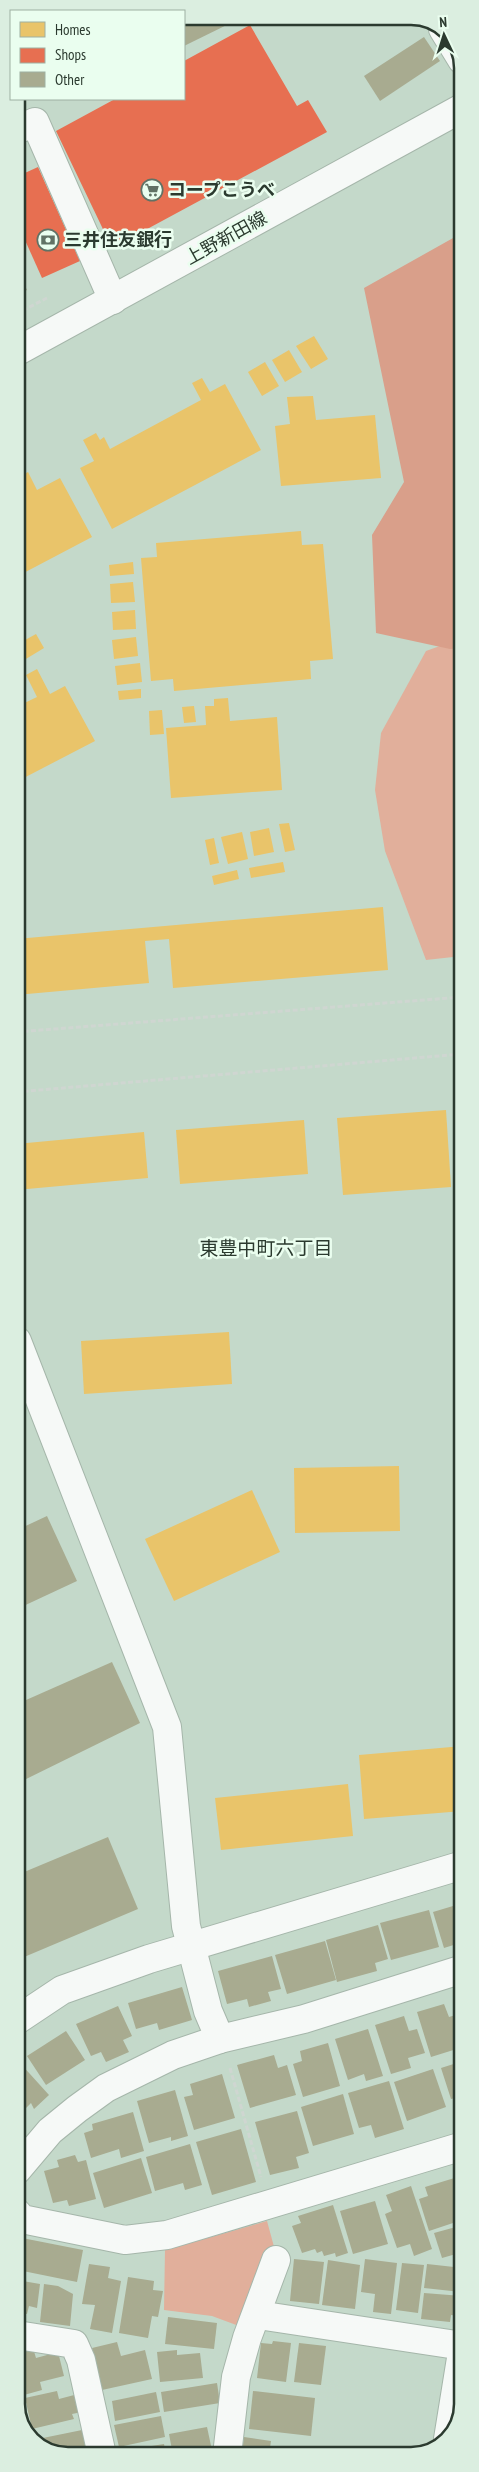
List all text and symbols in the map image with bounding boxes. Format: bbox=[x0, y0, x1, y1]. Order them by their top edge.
legend bbox=[10, 10, 185, 100]
north arrow bbox=[419, 10, 469, 60]
text: N bbox=[439, 13, 447, 31]
text: Homes bbox=[55, 20, 91, 39]
text: Shops bbox=[55, 45, 86, 64]
text: Other bbox=[55, 70, 85, 89]
supermarket icon: コープこうべ bbox=[140, 178, 164, 202]
place label: コープこうべ bbox=[168, 178, 275, 201]
street label: 上野新田線 bbox=[181, 206, 271, 269]
bank icon: 三井住友銀行 bbox=[36, 228, 60, 252]
place label: 三井住友銀行 bbox=[64, 228, 172, 251]
district label: 東豊中町六丁目 bbox=[199, 1236, 333, 1260]

